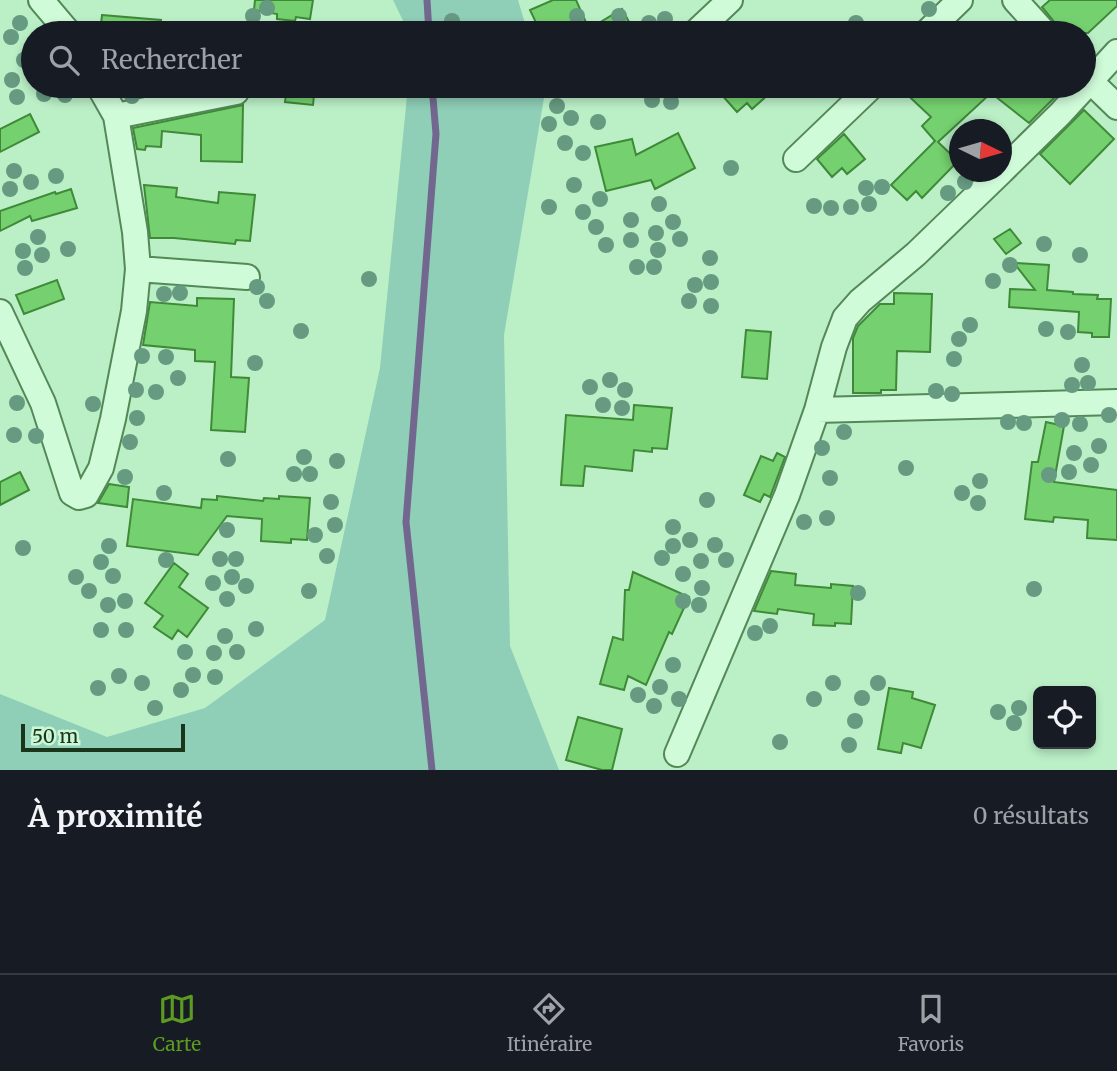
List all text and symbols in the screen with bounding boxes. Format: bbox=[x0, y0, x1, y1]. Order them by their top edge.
search box bbox=[21, 21, 1096, 98]
icon: search bbox=[45, 41, 83, 79]
text: Rechercher bbox=[101, 43, 243, 76]
north arrow bbox=[949, 119, 1012, 182]
map controls bbox=[1033, 686, 1096, 749]
button: locate bbox=[1033, 686, 1096, 749]
scale bar bbox=[21, 721, 186, 753]
text: 50 m bbox=[32, 724, 78, 748]
text: À proximité bbox=[28, 797, 203, 835]
text: 0 résultats bbox=[973, 801, 1089, 830]
tab: Carte bbox=[153, 990, 201, 1056]
tab: Itinéraire bbox=[507, 990, 592, 1056]
tab: Favoris bbox=[898, 990, 964, 1056]

